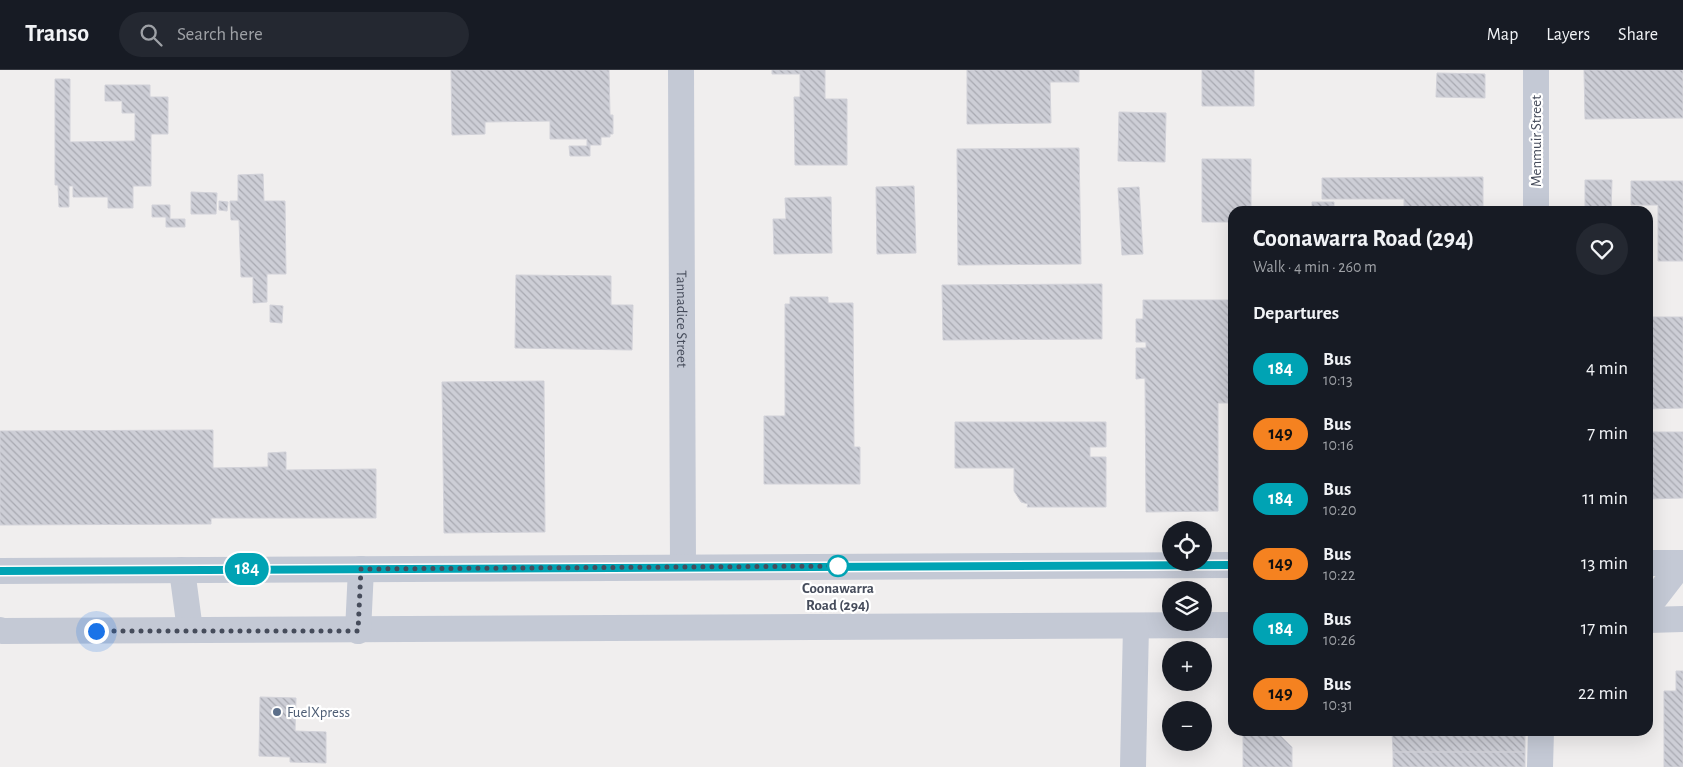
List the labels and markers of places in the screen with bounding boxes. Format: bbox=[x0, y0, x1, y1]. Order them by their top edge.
marker: Coonawarra Road (294) bbox=[827, 555, 849, 577]
place label: Coonawarra Road (294) bbox=[802, 581, 874, 613]
place label: FuelXpress bbox=[287, 705, 350, 720]
marker: FuelXpress bbox=[271, 706, 283, 718]

